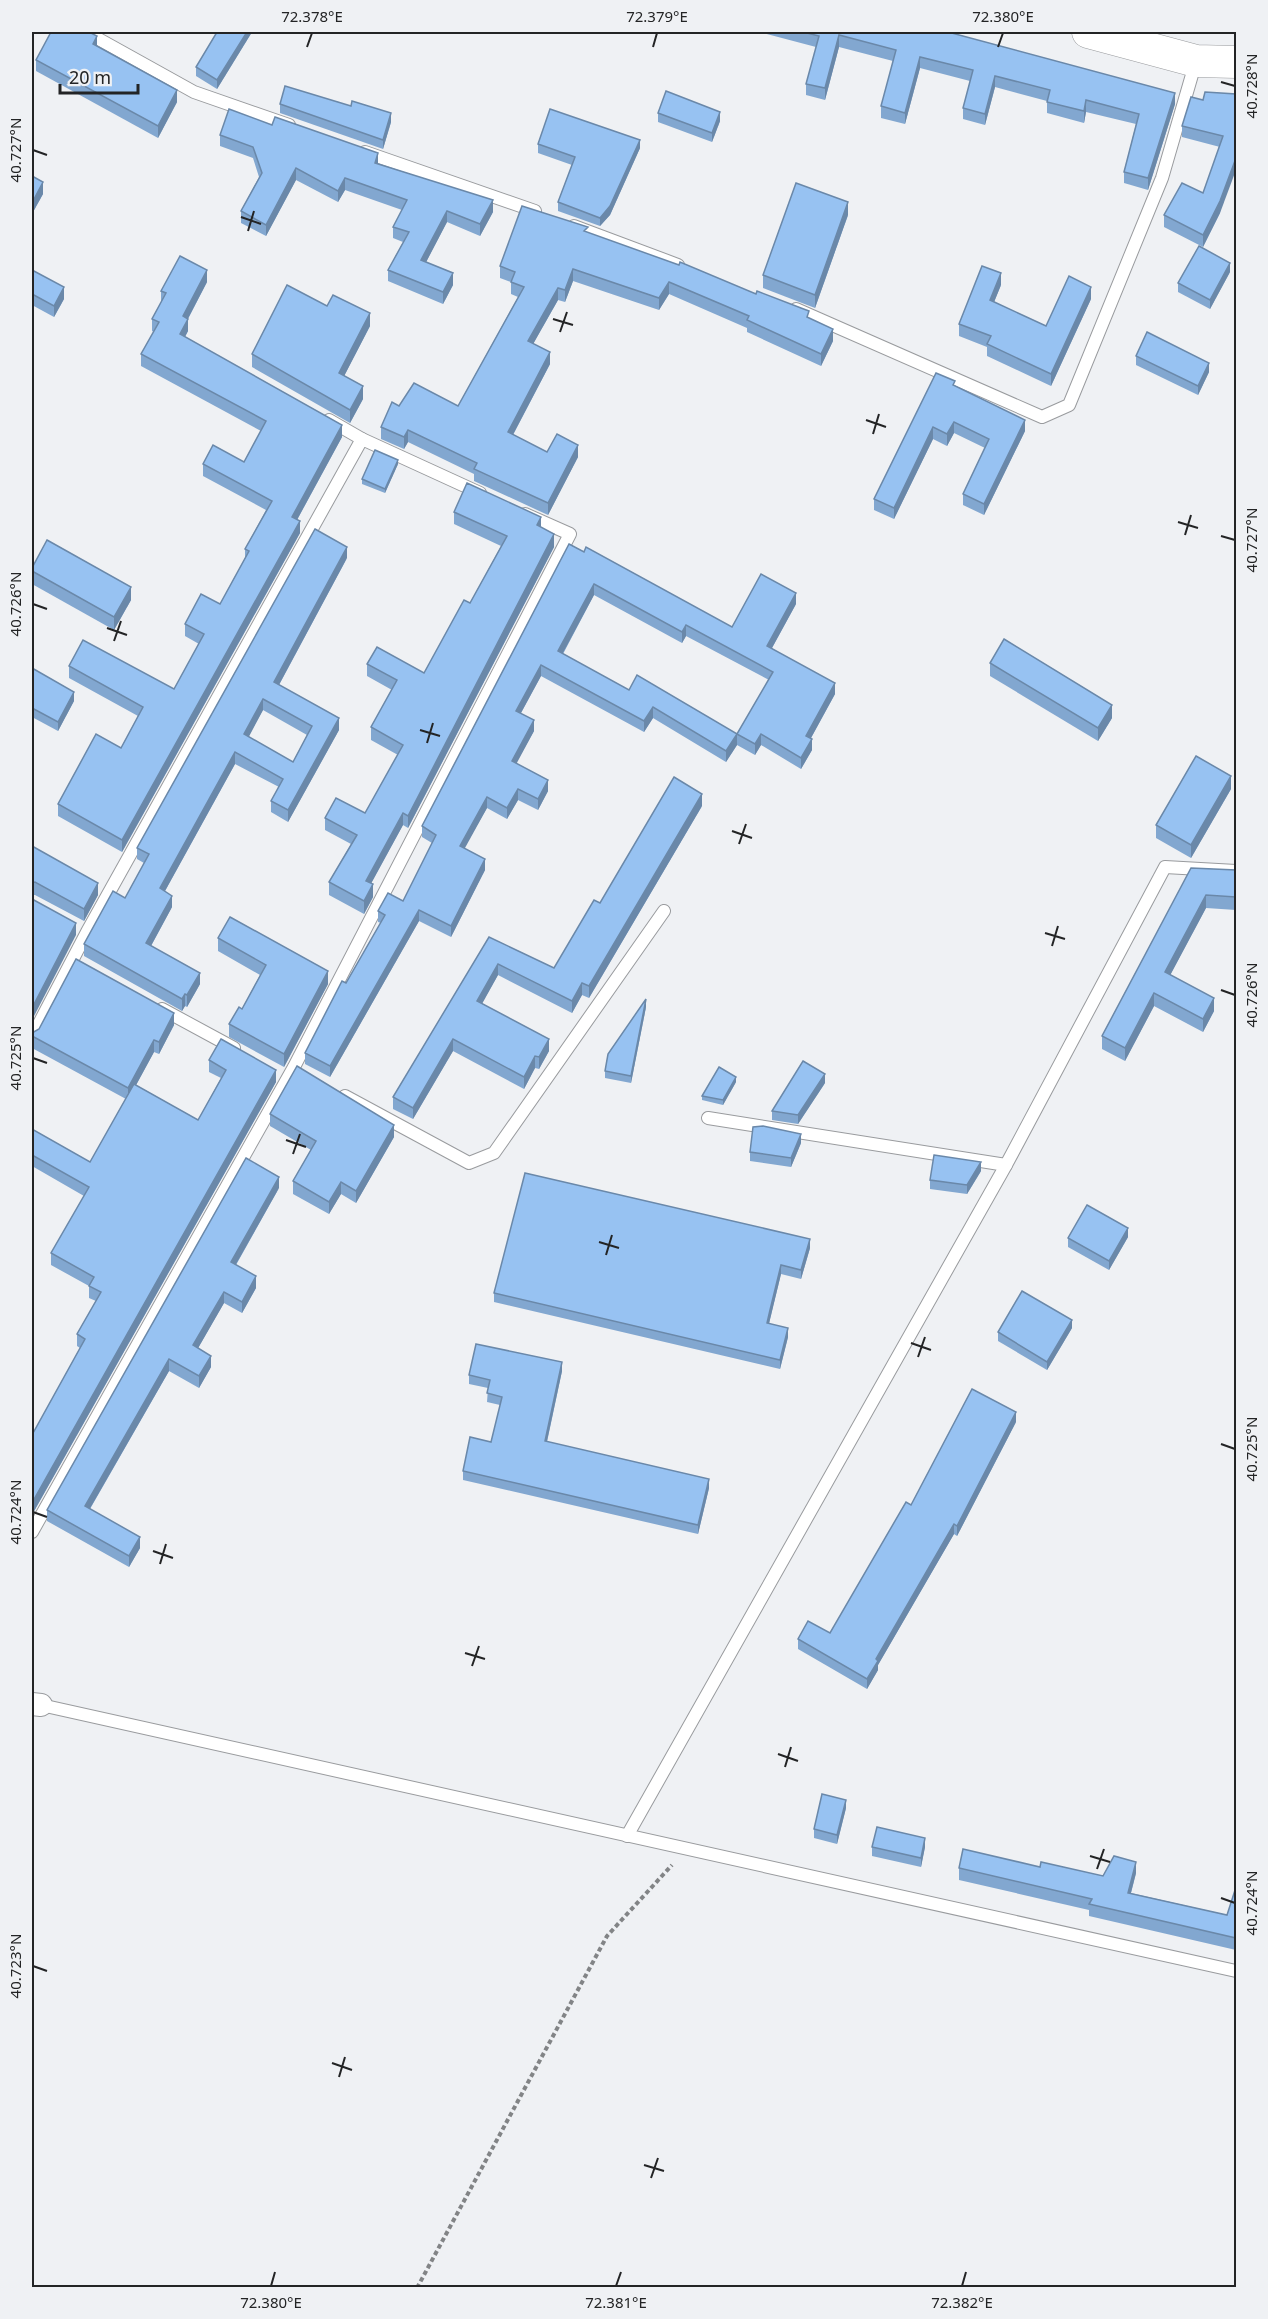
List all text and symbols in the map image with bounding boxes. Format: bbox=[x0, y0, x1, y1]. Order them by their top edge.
text: 72.378°E bbox=[281, 6, 343, 26]
text: 72.379°E bbox=[626, 6, 688, 26]
text: 72.380°E bbox=[972, 6, 1034, 26]
text: 40.728°N bbox=[1241, 54, 1261, 118]
scale bar bbox=[60, 57, 138, 95]
text: 20 m bbox=[69, 65, 111, 89]
text: 40.727°N bbox=[5, 118, 25, 182]
text: 40.727°N bbox=[1241, 508, 1261, 572]
text: 40.726°N bbox=[5, 572, 25, 636]
text: 40.726°N bbox=[1241, 963, 1261, 1027]
text: 40.725°N bbox=[5, 1026, 25, 1090]
text: 40.725°N bbox=[1241, 1417, 1261, 1481]
text: 40.724°N bbox=[5, 1480, 25, 1544]
text: 40.724°N bbox=[1241, 1871, 1261, 1935]
text: 40.723°N bbox=[5, 1934, 25, 1998]
text: 72.380°E bbox=[240, 2292, 302, 2312]
text: 72.381°E bbox=[585, 2292, 647, 2312]
text: 72.382°E bbox=[931, 2292, 993, 2312]

